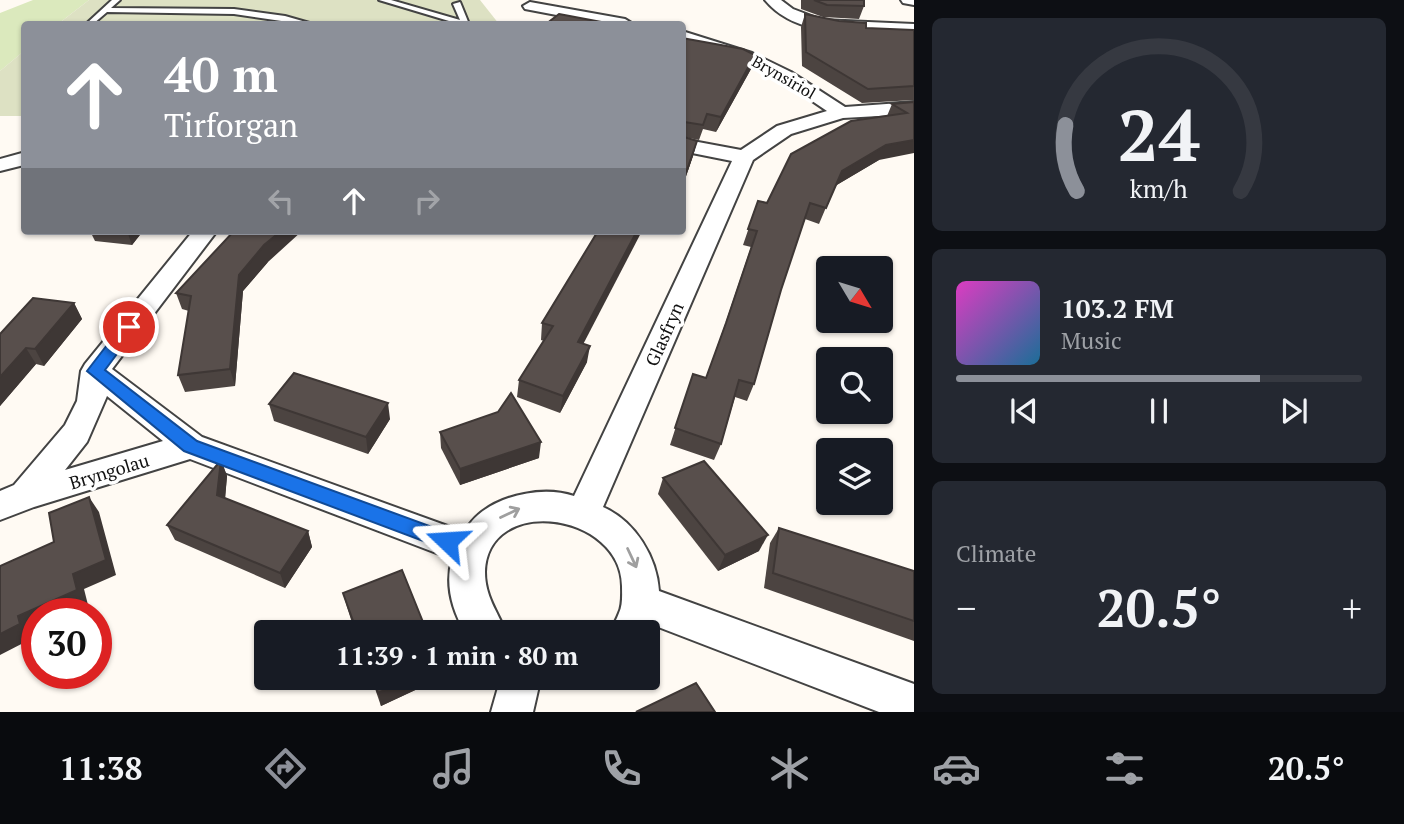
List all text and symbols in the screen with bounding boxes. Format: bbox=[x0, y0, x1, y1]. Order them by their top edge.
text: 40 m bbox=[164, 41, 278, 106]
icon: ahead bbox=[49, 49, 140, 140]
street label: Brynsiriol bbox=[748, 50, 820, 104]
text: 24 bbox=[1118, 85, 1200, 182]
text: Tirforgan bbox=[164, 104, 298, 146]
text: km/h bbox=[1130, 171, 1188, 204]
icon: left bbox=[262, 182, 300, 220]
icon: ahead bbox=[335, 182, 373, 220]
icon: right bbox=[408, 182, 446, 220]
north arrow bbox=[816, 256, 892, 332]
map controls bbox=[816, 256, 893, 515]
text: 103.2 FM bbox=[1061, 291, 1174, 325]
pin bbox=[99, 297, 159, 357]
street label: Glasfryn bbox=[639, 298, 689, 370]
icon: arrive bbox=[110, 308, 148, 346]
text: Music bbox=[1061, 325, 1122, 356]
button: search bbox=[816, 347, 893, 424]
icon: previous bbox=[1005, 392, 1043, 430]
icon: pause bbox=[1140, 392, 1178, 430]
icon: next bbox=[1275, 392, 1313, 430]
button: layers bbox=[816, 438, 893, 515]
street label: Bryngolau bbox=[66, 447, 152, 495]
position arrow bbox=[410, 504, 484, 578]
one-way arrow bbox=[499, 506, 520, 519]
text: Climate bbox=[956, 538, 1036, 569]
one-way arrow bbox=[626, 547, 639, 568]
text: 20.5° bbox=[1096, 573, 1222, 642]
text: − bbox=[956, 583, 976, 633]
text: + bbox=[1342, 583, 1362, 633]
speed limit sign: 30 bbox=[21, 598, 112, 689]
text: 11:39 · 1 min · 80 m bbox=[336, 638, 578, 672]
icon: directions bbox=[261, 744, 310, 793]
icon: music bbox=[429, 744, 478, 793]
icon: phone bbox=[597, 744, 646, 793]
icon: climate bbox=[765, 744, 814, 793]
icon: car bbox=[932, 744, 981, 793]
icon: filters bbox=[1100, 744, 1149, 793]
text: 11:38 bbox=[59, 747, 143, 789]
text: 20.5° bbox=[1268, 747, 1345, 789]

